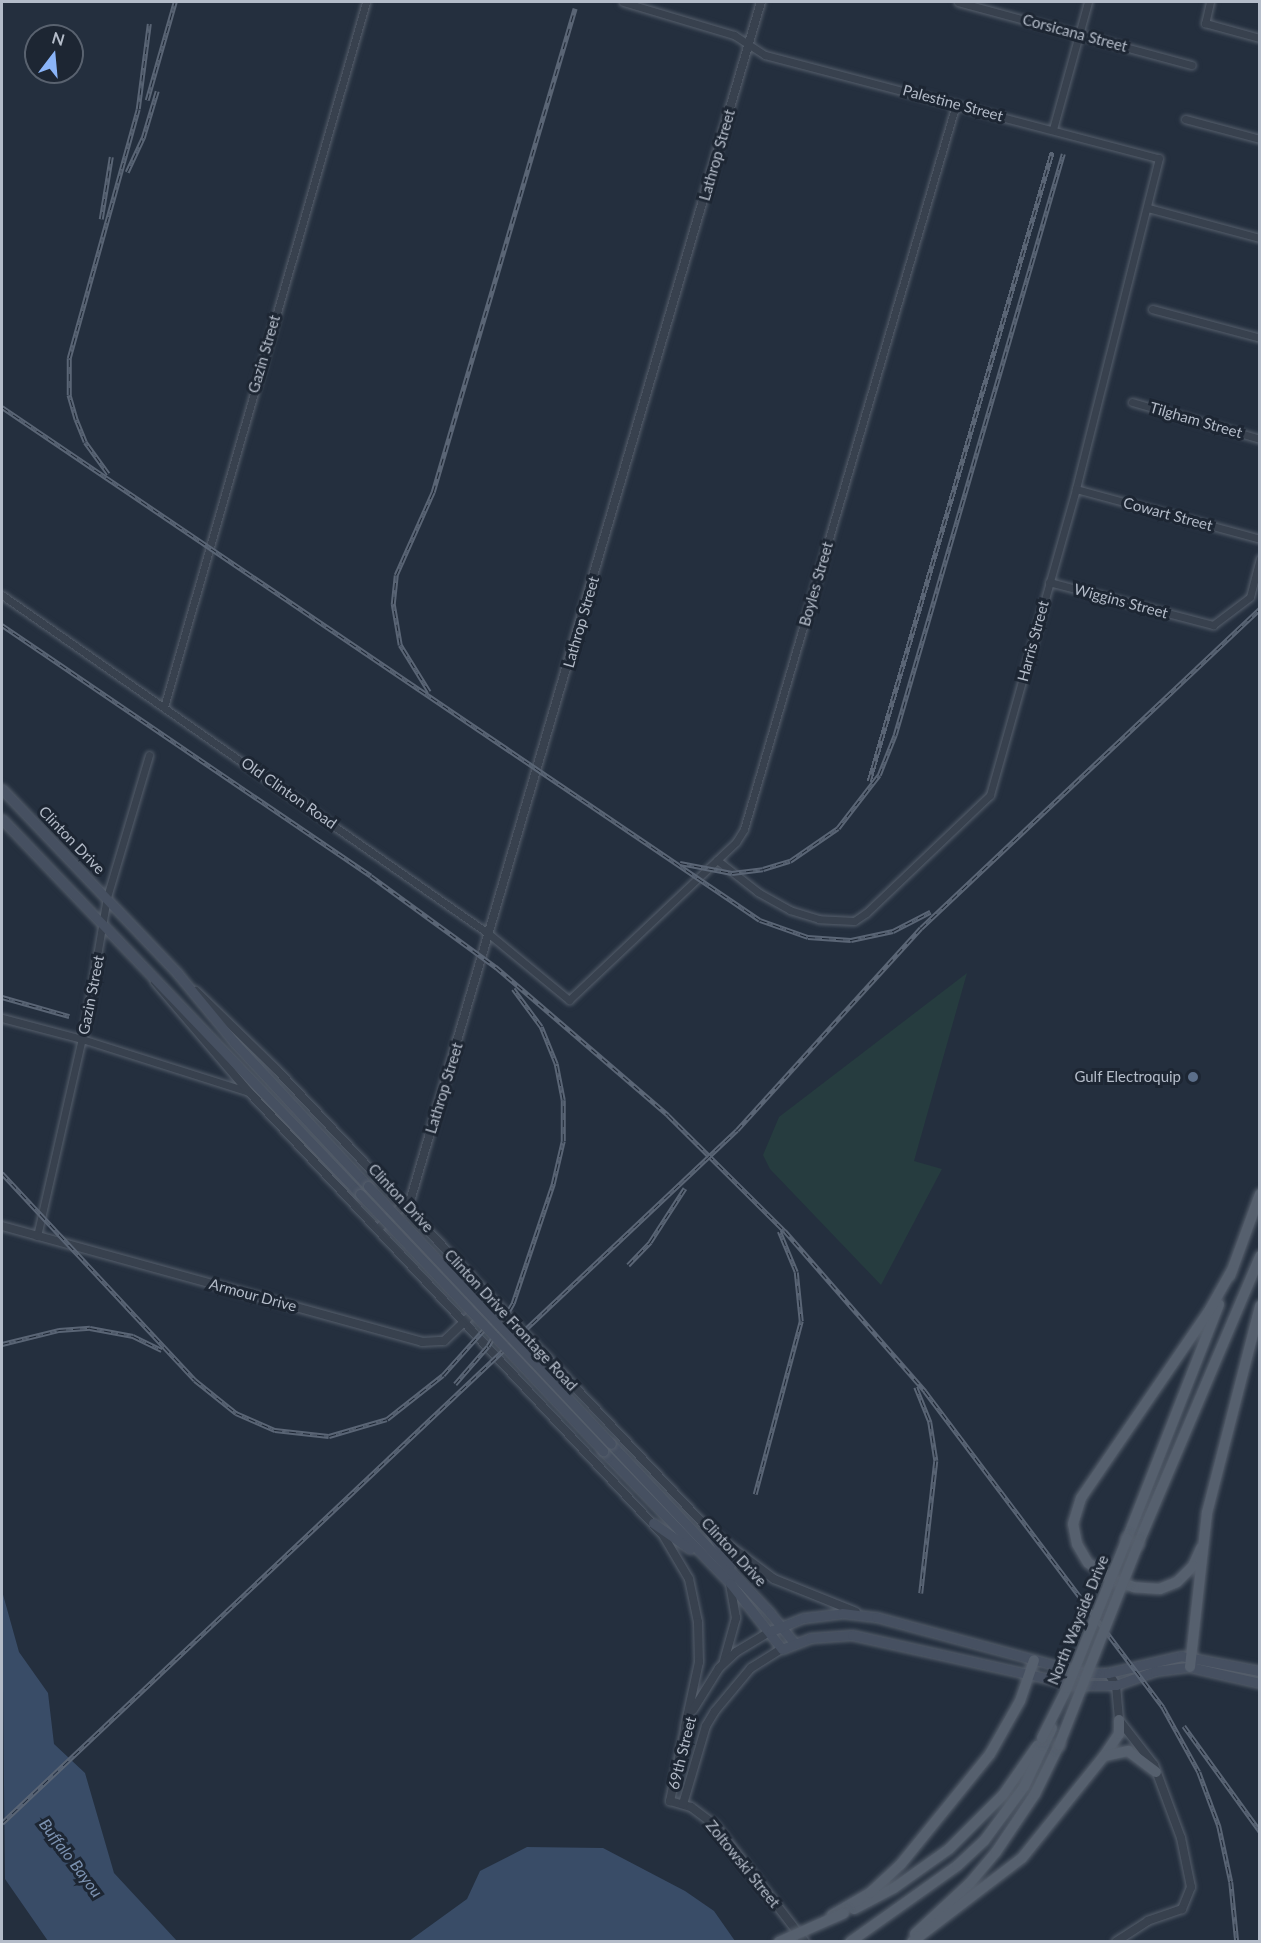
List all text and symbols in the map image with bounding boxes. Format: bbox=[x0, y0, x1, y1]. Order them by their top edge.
street label: Corsicana Street bbox=[1021, 10, 1129, 56]
north arrow bbox=[24, 24, 84, 84]
text: N bbox=[50, 27, 67, 49]
street label: Palestine Street bbox=[901, 81, 1005, 125]
street label: Lathrop Street bbox=[695, 107, 739, 203]
street label: Gazin Street bbox=[244, 313, 284, 395]
street label: Tilgham Street bbox=[1148, 398, 1244, 442]
street label: Cowart Street bbox=[1121, 493, 1215, 535]
street label: Boyles Street bbox=[795, 540, 837, 628]
street label: Lathrop Street bbox=[559, 574, 603, 670]
street label: Wiggins Street bbox=[1072, 580, 1170, 622]
street label: Harris Street bbox=[1014, 599, 1052, 683]
street label: Old Clinton Road bbox=[238, 753, 340, 833]
street label: Clinton Drive bbox=[35, 802, 109, 878]
street label: Gazin Street bbox=[74, 954, 108, 1036]
street label: Lathrop Street bbox=[422, 1040, 466, 1136]
place label: Gulf Electroquip bbox=[1074, 1068, 1181, 1086]
marker: Gulf Electroquip bbox=[1186, 1070, 1200, 1084]
street label: Clinton Drive bbox=[365, 1160, 437, 1236]
street label: Clinton Drive Frontage Road bbox=[441, 1246, 581, 1394]
street label: Armour Drive bbox=[207, 1275, 299, 1315]
street label: Clinton Drive bbox=[698, 1514, 770, 1590]
street label: North Wayside Drive bbox=[1044, 1552, 1112, 1688]
street label: 69th Street bbox=[664, 1715, 700, 1791]
water label: Buffalo Bayou bbox=[35, 1815, 107, 1901]
street label: Zoltowski Street bbox=[702, 1817, 784, 1911]

